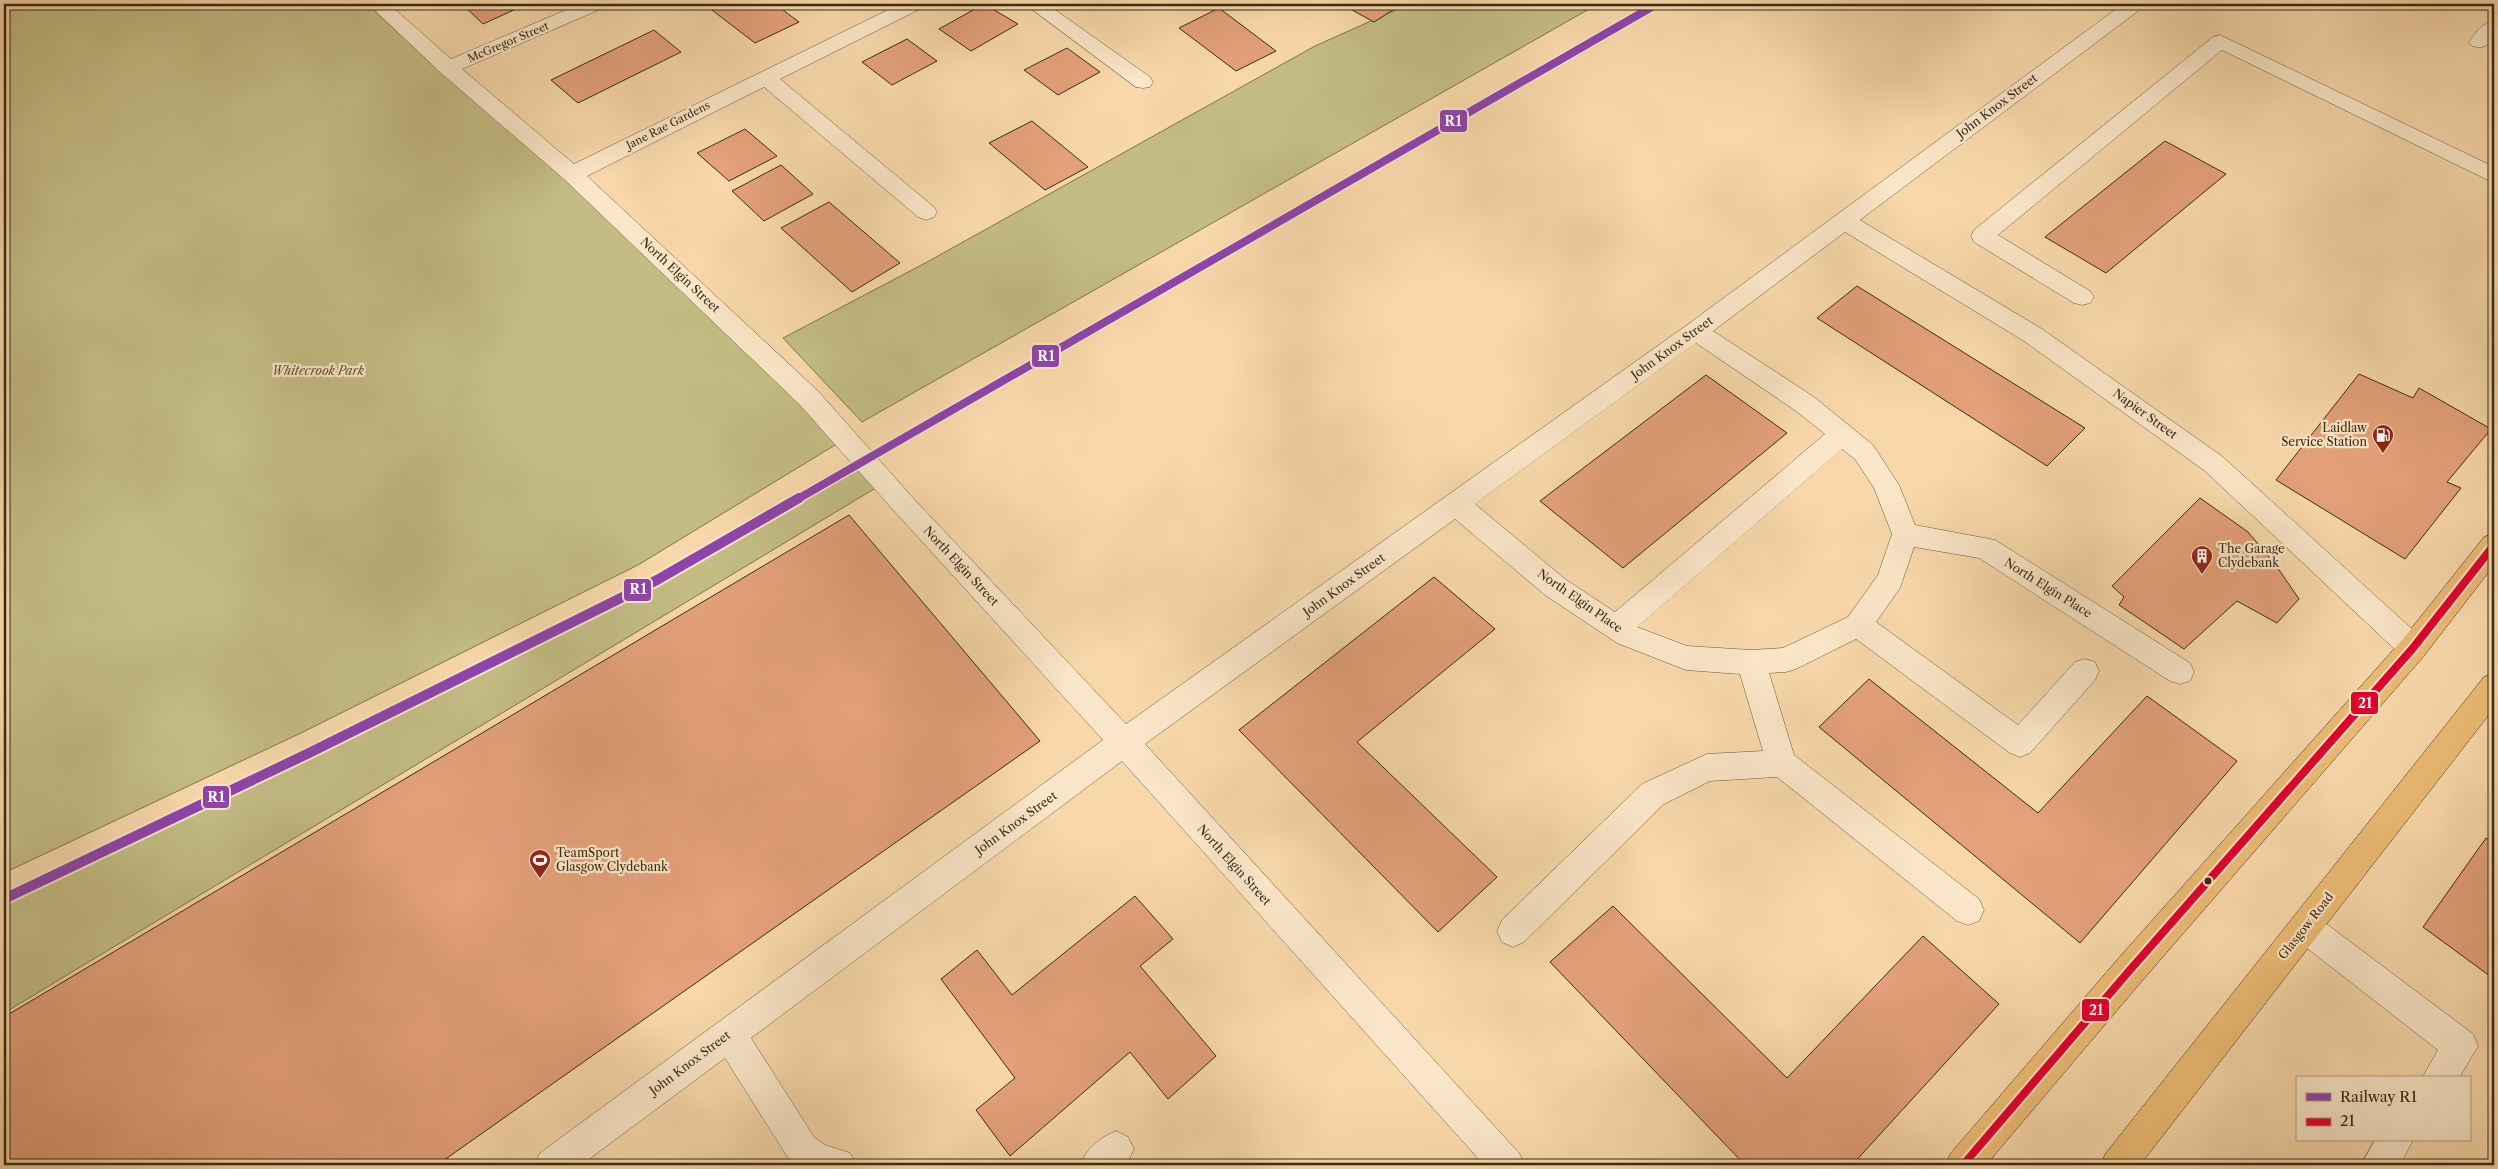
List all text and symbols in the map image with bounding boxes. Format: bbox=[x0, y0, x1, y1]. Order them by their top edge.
street label: McGregor Street bbox=[465, 18, 551, 65]
street label: John Knox Street bbox=[1952, 70, 2041, 142]
street label: Jane Rae Gardens bbox=[622, 98, 712, 153]
line badge: R1 bbox=[1439, 109, 1468, 133]
text: R1 bbox=[1444, 112, 1462, 130]
street label: North Elgin Street bbox=[637, 234, 724, 316]
street label: John Knox Street bbox=[1626, 312, 1716, 384]
line badge: R1 bbox=[1031, 344, 1060, 368]
text: R1 bbox=[1037, 347, 1055, 365]
park label: Whitecrook Park bbox=[272, 363, 365, 378]
street label: Napier Street bbox=[2110, 385, 2181, 442]
place label: Laidlaw Service Station bbox=[2281, 420, 2368, 449]
fuel station icon: Laidlaw Service Station bbox=[2371, 423, 2395, 454]
street label: North Elgin Street bbox=[921, 523, 1003, 609]
place label: The Garage Clydebank bbox=[2218, 541, 2285, 570]
building icon: The Garage Clydebank bbox=[2190, 544, 2214, 575]
street label: John Knox Street bbox=[1298, 549, 1388, 621]
street label: North Elgin Place bbox=[2002, 555, 2095, 621]
street label: North Elgin Place bbox=[1535, 566, 1626, 636]
line badge: R1 bbox=[623, 578, 652, 602]
text: R1 bbox=[629, 580, 647, 598]
line badge: 21 bbox=[2350, 691, 2379, 715]
text: 21 bbox=[2358, 694, 2373, 712]
line badge: R1 bbox=[202, 785, 230, 809]
street label: John Knox Street bbox=[970, 787, 1060, 859]
text: R1 bbox=[207, 788, 225, 806]
street label: North Elgin Street bbox=[1194, 821, 1275, 909]
place label: TeamSport Glasgow Clydebank bbox=[556, 845, 669, 874]
sports icon: TeamSport Glasgow Clydebank bbox=[528, 848, 552, 879]
unlabelled marker bbox=[2203, 876, 2213, 886]
street label: Glasgow Road bbox=[2275, 889, 2337, 962]
line badge: 21 bbox=[2081, 998, 2110, 1022]
text: 21 bbox=[2089, 1001, 2104, 1019]
street label: John Knox Street bbox=[645, 1027, 734, 1099]
legend bbox=[2296, 1076, 2470, 1142]
text: Railway R1 bbox=[2340, 1087, 2418, 1106]
text: 21 bbox=[2340, 1111, 2356, 1130]

